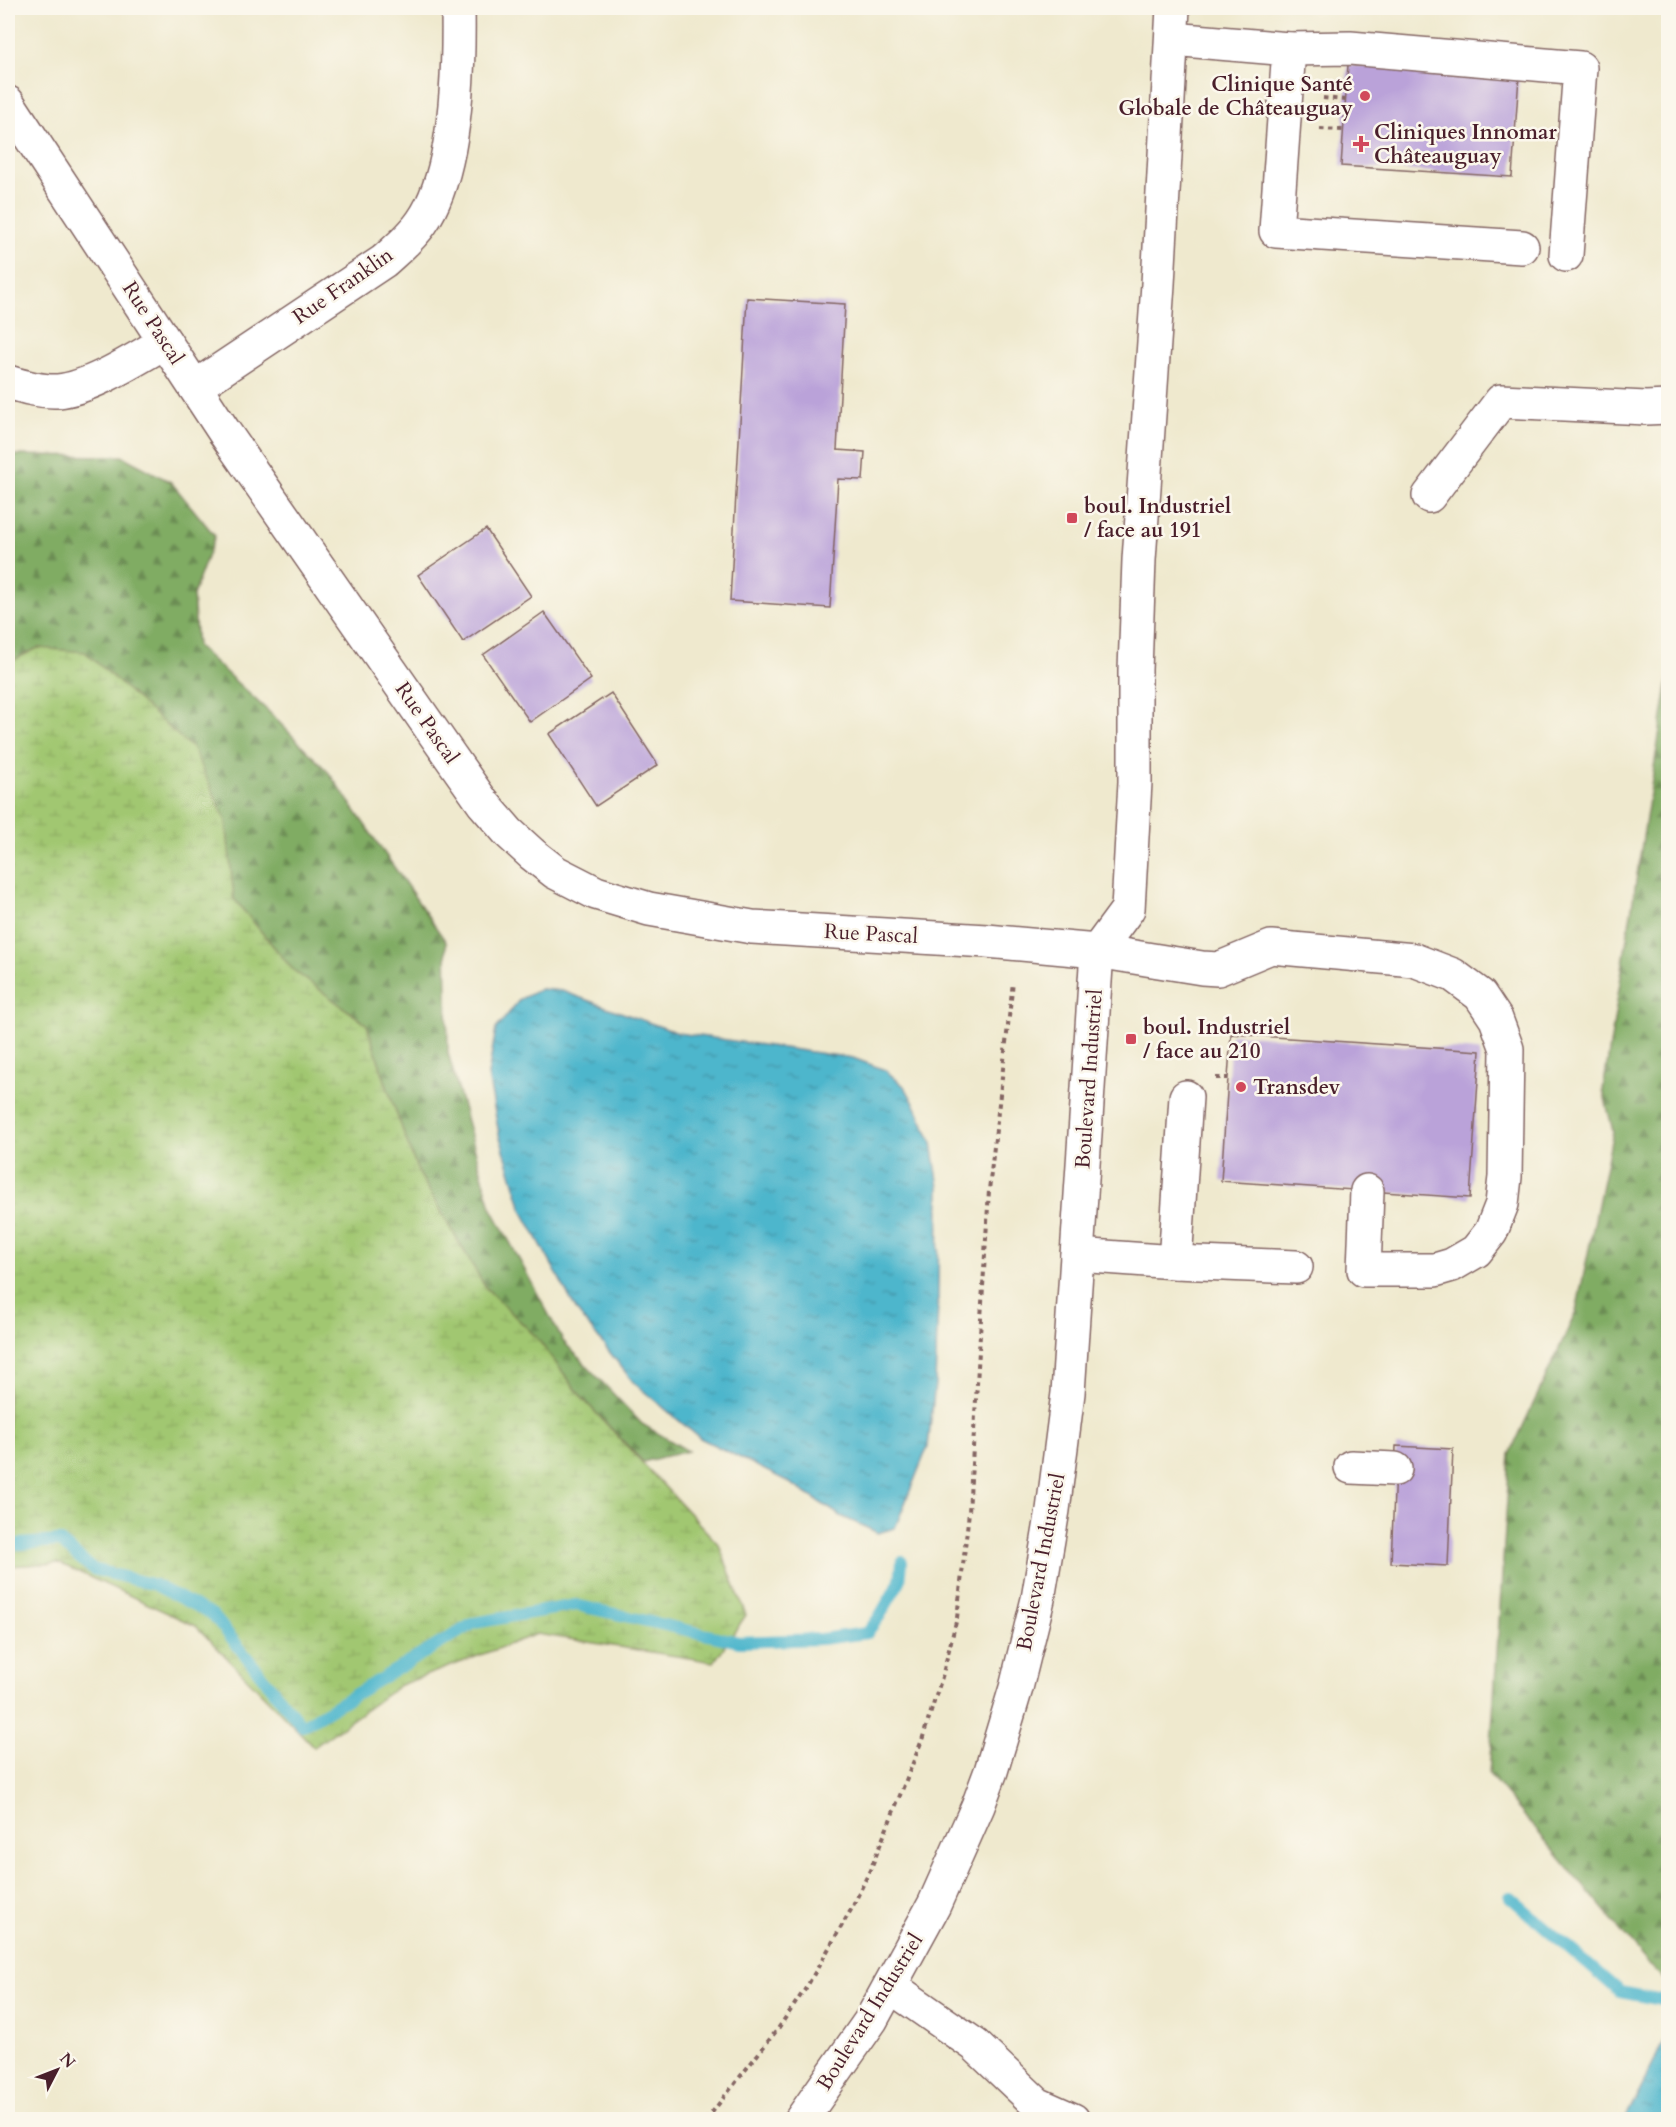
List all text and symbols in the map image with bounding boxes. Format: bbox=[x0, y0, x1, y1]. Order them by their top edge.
place label: Clinique Santé Globale de Châteauguay bbox=[1118, 70, 1353, 123]
marker: Clinique Santé Globale de Châteauguay bbox=[1358, 89, 1372, 103]
place label: Cliniques Innomar Châteauguay bbox=[1374, 118, 1558, 171]
marker: Cliniques Innomar Châteauguay bbox=[1352, 135, 1370, 153]
street label: Rue Franklin bbox=[287, 241, 399, 331]
street label: Rue Pascal bbox=[115, 276, 191, 370]
place label: boul. Industriel / face au 191 bbox=[1084, 492, 1231, 545]
marker: boul. Industriel / face au 191 bbox=[1065, 511, 1079, 525]
street label: Rue Pascal bbox=[388, 676, 466, 770]
street label: Rue Pascal bbox=[823, 917, 919, 951]
street label: Boulevard Industriel bbox=[1068, 988, 1110, 1170]
place label: boul. Industriel / face au 210 bbox=[1143, 1013, 1290, 1066]
marker: boul. Industriel / face au 210 bbox=[1124, 1032, 1138, 1046]
place label: Transdev bbox=[1253, 1073, 1341, 1102]
marker: Transdev bbox=[1234, 1080, 1248, 1094]
street label: Boulevard Industriel bbox=[1010, 1471, 1072, 1653]
street label: Boulevard Industriel bbox=[810, 1928, 930, 2096]
north arrow bbox=[27, 2040, 87, 2100]
text: N bbox=[55, 2048, 80, 2073]

